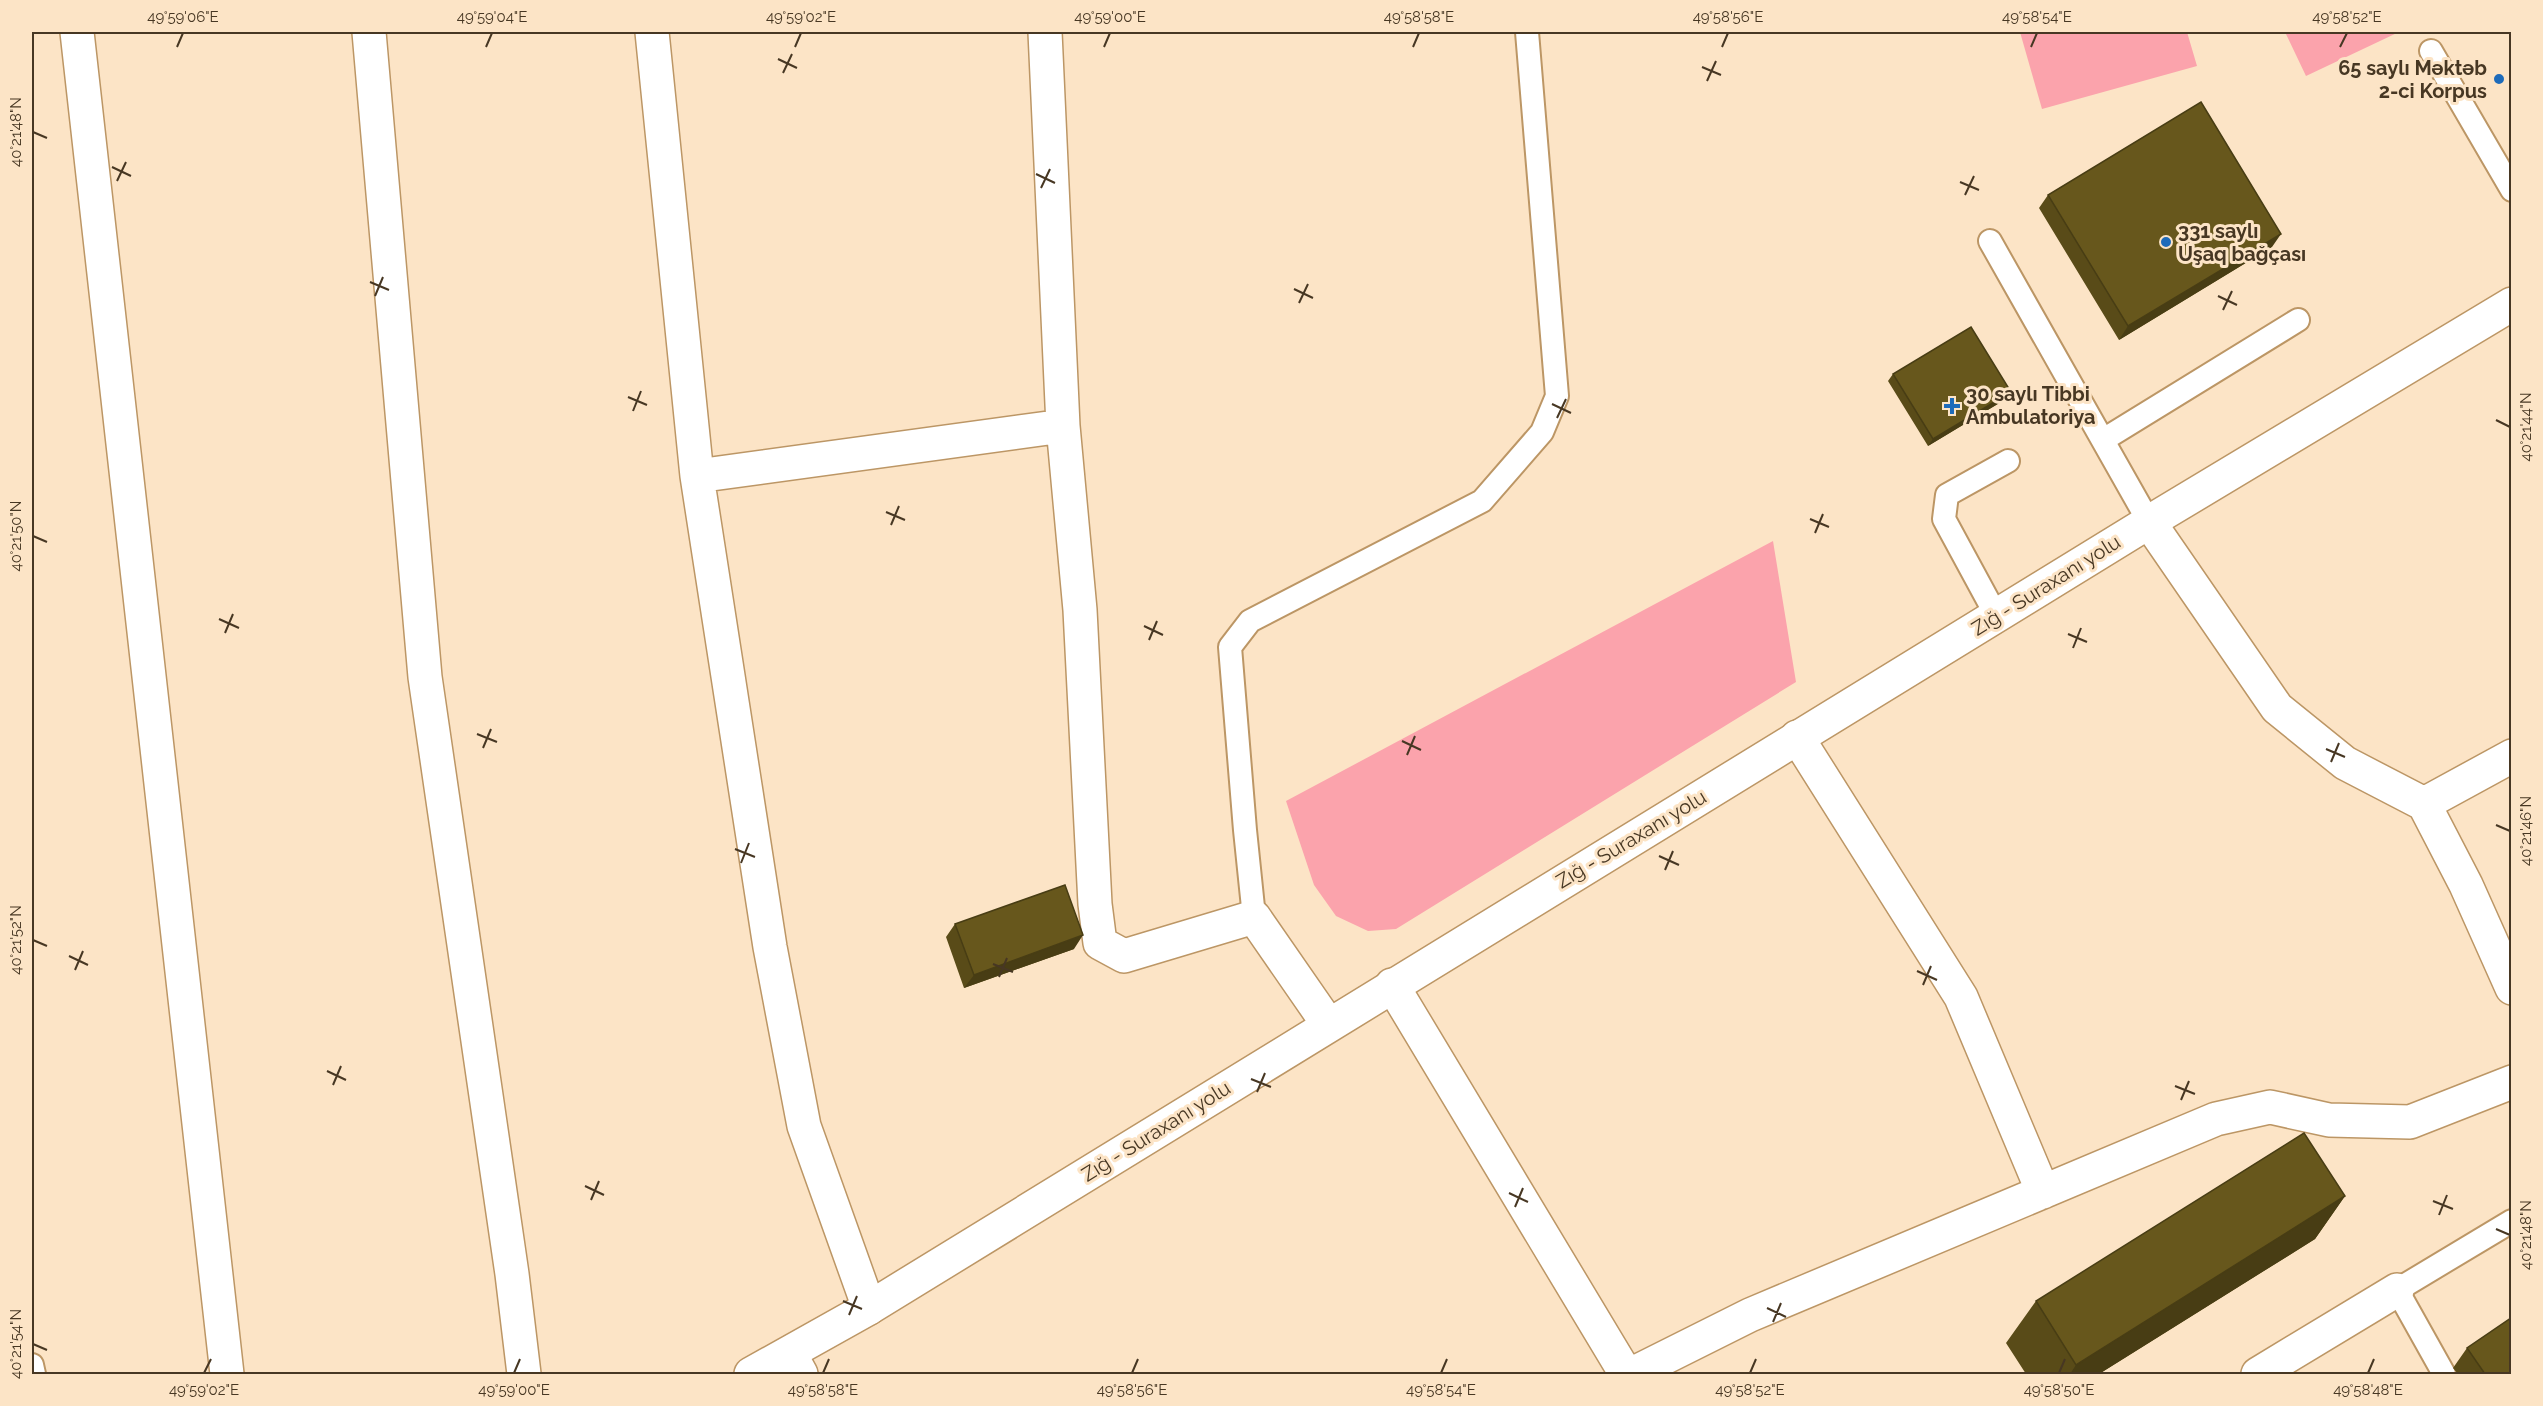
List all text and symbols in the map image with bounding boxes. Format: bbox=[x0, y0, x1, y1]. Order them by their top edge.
text: 49°59'06"E bbox=[147, 8, 219, 26]
text: 49°59'04"E bbox=[457, 8, 527, 26]
text: 49°59'02"E bbox=[766, 8, 836, 26]
text: 49°59'00"E bbox=[1074, 8, 1146, 26]
text: 49°58'58"E bbox=[1384, 8, 1454, 26]
text: 49°58'56"E bbox=[1693, 8, 1763, 26]
text: 49°58'54"E bbox=[2002, 8, 2072, 26]
text: 49°58'52"E bbox=[2312, 8, 2382, 26]
place label: 65 saylı Məktəb 2-ci Korpus bbox=[2338, 56, 2487, 103]
marker: 65 saylı Məktəb 2-ci Korpus bbox=[2492, 72, 2506, 86]
text: 40°21'48"N bbox=[7, 97, 25, 167]
place label: 331 saylı Uşaq bağçası bbox=[2178, 219, 2306, 266]
marker: 331 saylı Uşaq bağçası bbox=[2159, 235, 2173, 249]
place label: 30 saylı Tibbi Ambulatoriya bbox=[1966, 382, 2096, 429]
text: 40°21'44"N bbox=[2517, 392, 2535, 462]
marker: 30 saylı Tibbi Ambulatoriya bbox=[1943, 397, 1961, 415]
text: 40°21'50"N bbox=[7, 501, 25, 571]
street label: Zığ - Suraxanı yolu bbox=[1967, 530, 2125, 640]
street label: Zığ - Suraxanı yolu bbox=[1552, 785, 1710, 893]
text: 40°21'46"N bbox=[2517, 796, 2535, 866]
text: 40°21'52"N bbox=[7, 905, 25, 975]
street label: Zığ - Suraxanı yolu bbox=[1077, 1076, 1235, 1186]
text: 40°21'48"N bbox=[2517, 1200, 2535, 1270]
text: 40°21'54"N bbox=[7, 1309, 25, 1379]
text: 49°59'02"E bbox=[169, 1381, 239, 1399]
text: 49°59'00"E bbox=[478, 1381, 550, 1399]
text: 49°58'58"E bbox=[788, 1381, 858, 1399]
text: 49°58'56"E bbox=[1097, 1381, 1167, 1399]
text: 49°58'54"E bbox=[1406, 1381, 1476, 1399]
text: 49°58'52"E bbox=[1715, 1381, 1785, 1399]
text: 49°58'50"E bbox=[2024, 1381, 2094, 1399]
text: 49°58'48"E bbox=[2333, 1381, 2403, 1399]

